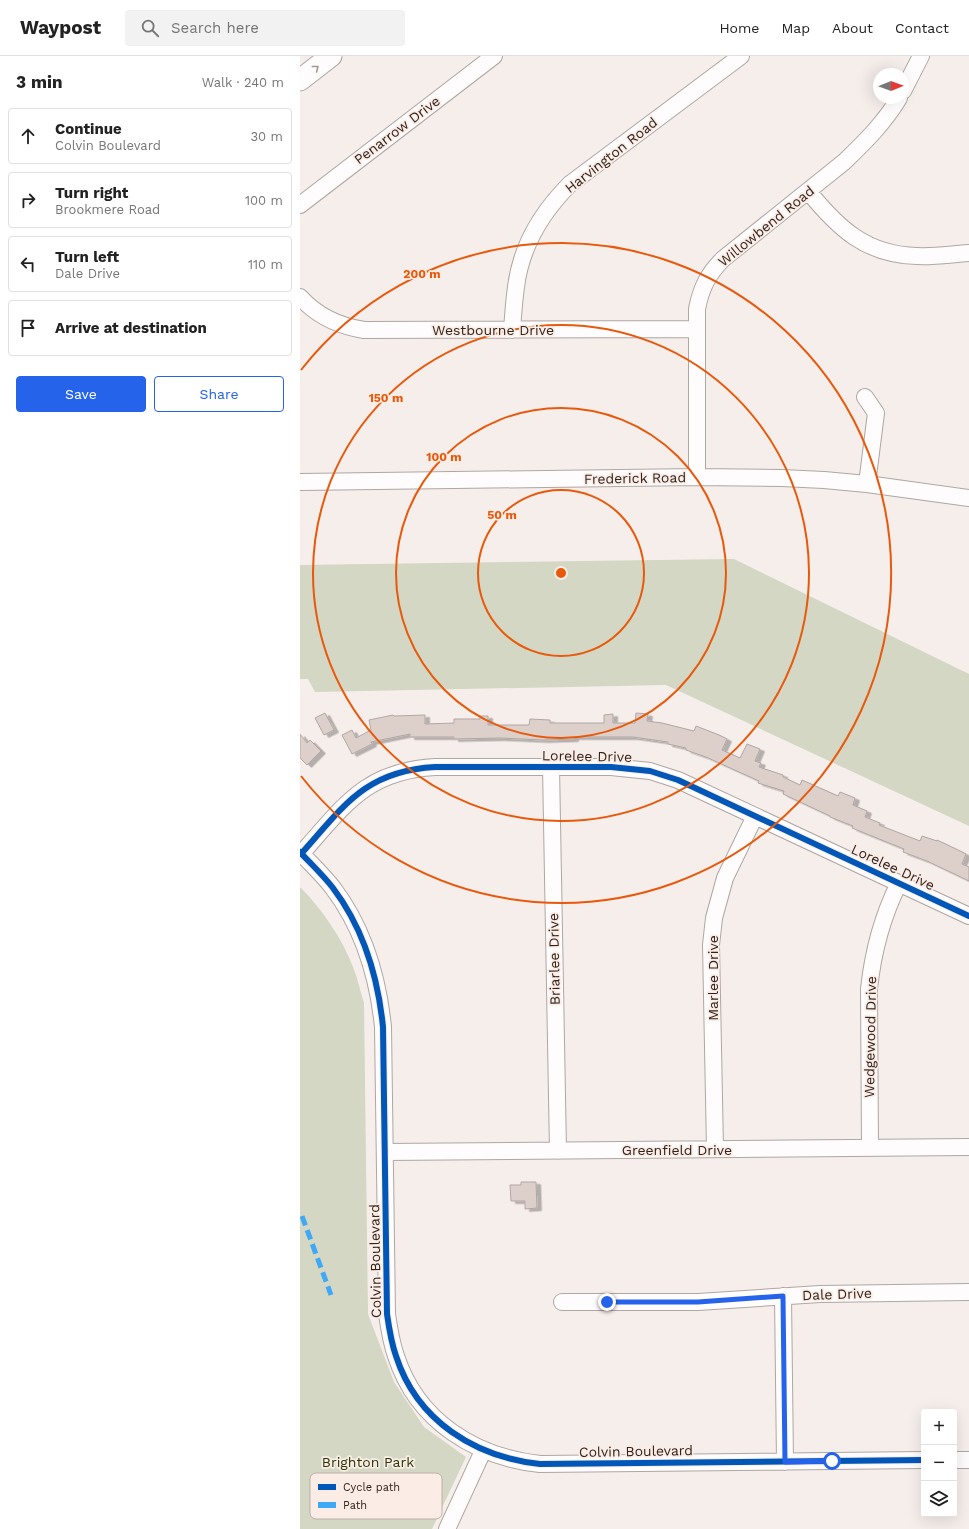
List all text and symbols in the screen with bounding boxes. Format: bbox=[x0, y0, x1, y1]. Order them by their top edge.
search box bbox=[125, 10, 405, 46]
text: Waypost bbox=[20, 16, 101, 39]
icon: search bbox=[139, 17, 161, 39]
text: Search here bbox=[171, 19, 259, 37]
text: Home bbox=[719, 20, 759, 36]
text: Map bbox=[781, 20, 810, 36]
text: About bbox=[832, 20, 873, 36]
text: Contact bbox=[895, 20, 949, 36]
one-way arrow bbox=[311, 66, 318, 73]
north arrow bbox=[873, 68, 909, 104]
text: 3 min bbox=[16, 72, 62, 92]
text: Walk · 240 m bbox=[202, 75, 284, 90]
street label: Penarrow Drive bbox=[351, 92, 443, 168]
street label: Harvington Road bbox=[562, 114, 660, 196]
text: Continue bbox=[55, 120, 122, 138]
icon: ahead bbox=[17, 125, 39, 147]
text: 30 m bbox=[251, 129, 283, 144]
text: Colvin Boulevard bbox=[55, 138, 161, 153]
street label: Willowbend Road bbox=[715, 182, 817, 270]
text: Turn right bbox=[55, 184, 128, 202]
icon: right bbox=[17, 189, 39, 211]
text: 100 m bbox=[245, 193, 283, 208]
text: Brookmere Road bbox=[55, 202, 160, 217]
text: Turn left bbox=[55, 248, 119, 266]
icon: left bbox=[17, 253, 39, 275]
text: 110 m bbox=[248, 257, 283, 272]
text: Dale Drive bbox=[55, 266, 120, 281]
text: 200 m bbox=[403, 267, 441, 281]
icon: arrive bbox=[17, 317, 39, 339]
text: Arrive at destination bbox=[55, 319, 207, 337]
street label: Westbourne Drive bbox=[432, 322, 554, 338]
button: Save bbox=[16, 376, 146, 412]
button: Share bbox=[154, 376, 284, 412]
text: 150 m bbox=[369, 391, 403, 405]
text: 100 m bbox=[426, 450, 462, 464]
street label: Frederick Road bbox=[584, 469, 686, 487]
text: 50 m bbox=[487, 508, 517, 522]
centre of rings bbox=[554, 566, 568, 580]
street label: Lorelee Drive bbox=[542, 747, 632, 765]
street label: Lorelee Drive bbox=[849, 841, 937, 893]
street label: Briarlee Drive bbox=[545, 913, 563, 1005]
street label: Marlee Drive bbox=[705, 935, 721, 1021]
street label: Wedgewood Drive bbox=[861, 976, 879, 1098]
street label: Greenfield Drive bbox=[622, 1142, 732, 1158]
street label: Colvin Boulevard bbox=[366, 1204, 384, 1318]
street label: Dale Drive bbox=[802, 1285, 872, 1303]
route end bbox=[598, 1293, 616, 1311]
map controls bbox=[921, 1409, 957, 1517]
button: + bbox=[921, 1409, 957, 1445]
street label: Colvin Boulevard bbox=[579, 1442, 693, 1460]
button: − bbox=[921, 1445, 957, 1481]
route start bbox=[823, 1452, 841, 1470]
park label: Brighton Park bbox=[322, 1454, 414, 1470]
legend bbox=[310, 1473, 442, 1519]
text: Cycle path bbox=[343, 1481, 400, 1494]
button: layers bbox=[921, 1481, 957, 1517]
text: Path bbox=[343, 1499, 367, 1512]

